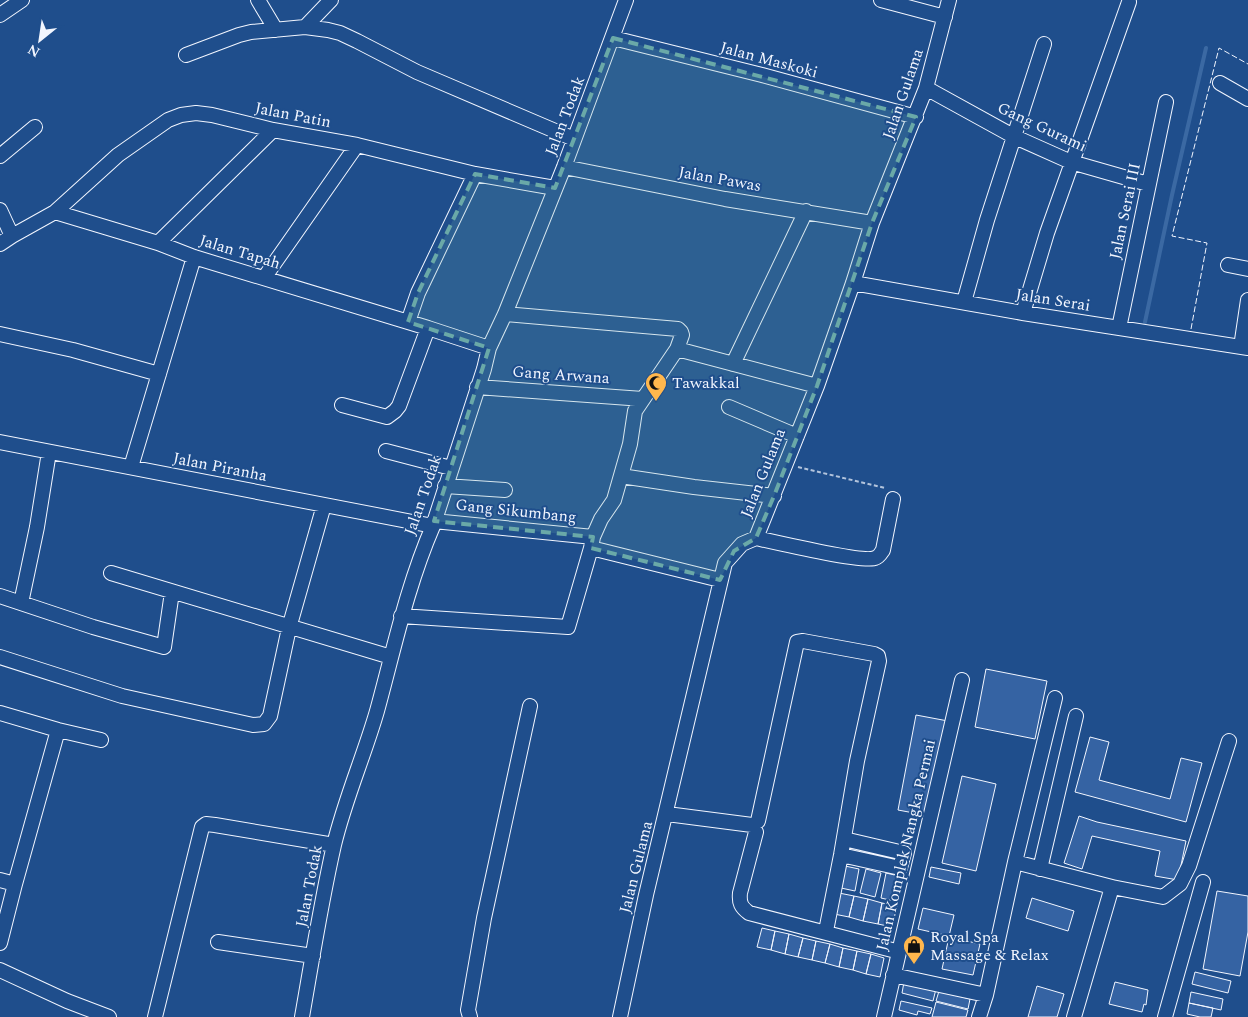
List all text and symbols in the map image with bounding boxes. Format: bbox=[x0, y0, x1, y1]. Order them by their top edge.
north arrow bbox=[15, 15, 65, 65]
street label: Jalan Maskoki bbox=[717, 35, 821, 85]
text: N bbox=[24, 39, 44, 63]
street label: Jalan Gulama bbox=[876, 45, 930, 143]
street label: Jalan Todak bbox=[539, 73, 591, 159]
street label: Jalan Patin bbox=[253, 96, 333, 134]
street label: Gang Gurami bbox=[993, 96, 1091, 158]
street label: Jalan Pawas bbox=[677, 160, 763, 198]
street label: Jalan Serai III bbox=[1103, 161, 1147, 261]
street label: Jalan Tapah bbox=[197, 228, 283, 276]
street label: Jalan Serai bbox=[1014, 282, 1092, 318]
street label: Gang Arwana bbox=[512, 360, 611, 390]
mosque icon: Tawakkal bbox=[644, 371, 668, 402]
place label: Tawakkal bbox=[672, 371, 740, 395]
street label: Jalan Gulama bbox=[734, 424, 792, 521]
street label: Jalan Piranha bbox=[171, 446, 269, 488]
street label: Jalan Todak bbox=[398, 451, 448, 538]
street label: Gang Sikumbang bbox=[454, 493, 578, 529]
street label: Jalan Komplek Nangka Permai bbox=[870, 737, 942, 953]
street label: Jalan Gulama bbox=[613, 818, 659, 916]
street label: Jalan Todak bbox=[289, 843, 329, 929]
place label: Royal Spa Massage & Relax bbox=[930, 925, 1049, 967]
shop icon: Royal Spa Massage & Relax bbox=[902, 934, 926, 965]

